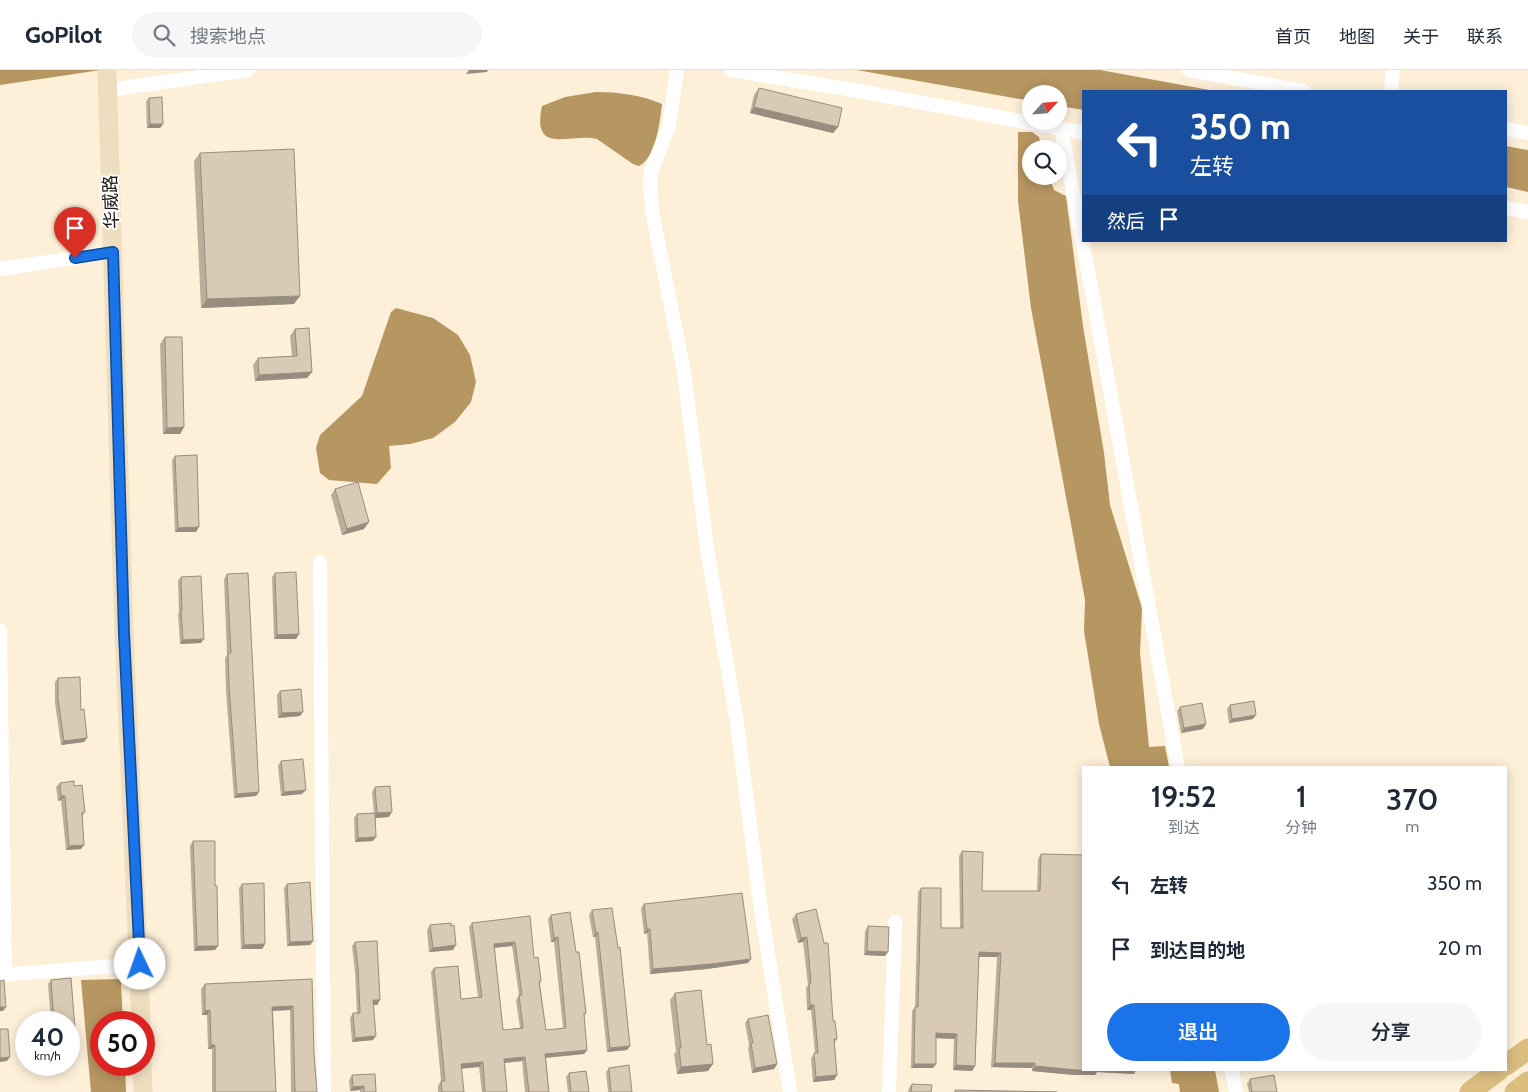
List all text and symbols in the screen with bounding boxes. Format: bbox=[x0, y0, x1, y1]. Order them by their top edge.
search box bbox=[132, 12, 482, 57]
text: GoPilot bbox=[25, 20, 102, 49]
icon: search bbox=[150, 21, 178, 49]
text: 搜索地点 bbox=[190, 25, 266, 48]
text: 首页 bbox=[1275, 26, 1311, 48]
text: 地图 bbox=[1339, 26, 1375, 48]
text: 关于 bbox=[1403, 26, 1439, 48]
text: 联系 bbox=[1467, 26, 1503, 48]
north arrow bbox=[1022, 85, 1068, 130]
map controls bbox=[1022, 85, 1067, 185]
text: 350 m bbox=[1190, 105, 1291, 148]
icon: left bbox=[1107, 110, 1172, 175]
button: search bbox=[1022, 140, 1067, 185]
text: 左转 bbox=[1190, 153, 1234, 180]
street label: 华威路 bbox=[99, 175, 123, 229]
icon: arrive bbox=[1155, 205, 1183, 233]
pin bbox=[54, 207, 96, 258]
text: 然后 bbox=[1107, 210, 1145, 233]
icon: arrive bbox=[61, 214, 89, 242]
text: 19:52 bbox=[1151, 778, 1217, 815]
text: 1 bbox=[1296, 778, 1307, 815]
text: 370 bbox=[1386, 781, 1438, 818]
text: m bbox=[1405, 817, 1419, 836]
text: 到达 bbox=[1168, 818, 1200, 837]
text: 分钟 bbox=[1285, 818, 1317, 837]
icon: left bbox=[1107, 870, 1135, 898]
text: 350 m bbox=[1427, 872, 1482, 895]
text: 左转 bbox=[1150, 874, 1188, 897]
icon: arrive bbox=[1107, 935, 1135, 963]
position arrow bbox=[113, 937, 165, 989]
text: 20 m bbox=[1438, 937, 1482, 960]
text: 到达目的地 bbox=[1150, 939, 1245, 962]
button: 退出 bbox=[1107, 1003, 1290, 1061]
button: 分享 bbox=[1300, 1003, 1482, 1061]
speed limit sign: 50 bbox=[90, 1011, 155, 1076]
text: 40 bbox=[31, 1022, 64, 1052]
text: km/h bbox=[34, 1048, 61, 1063]

